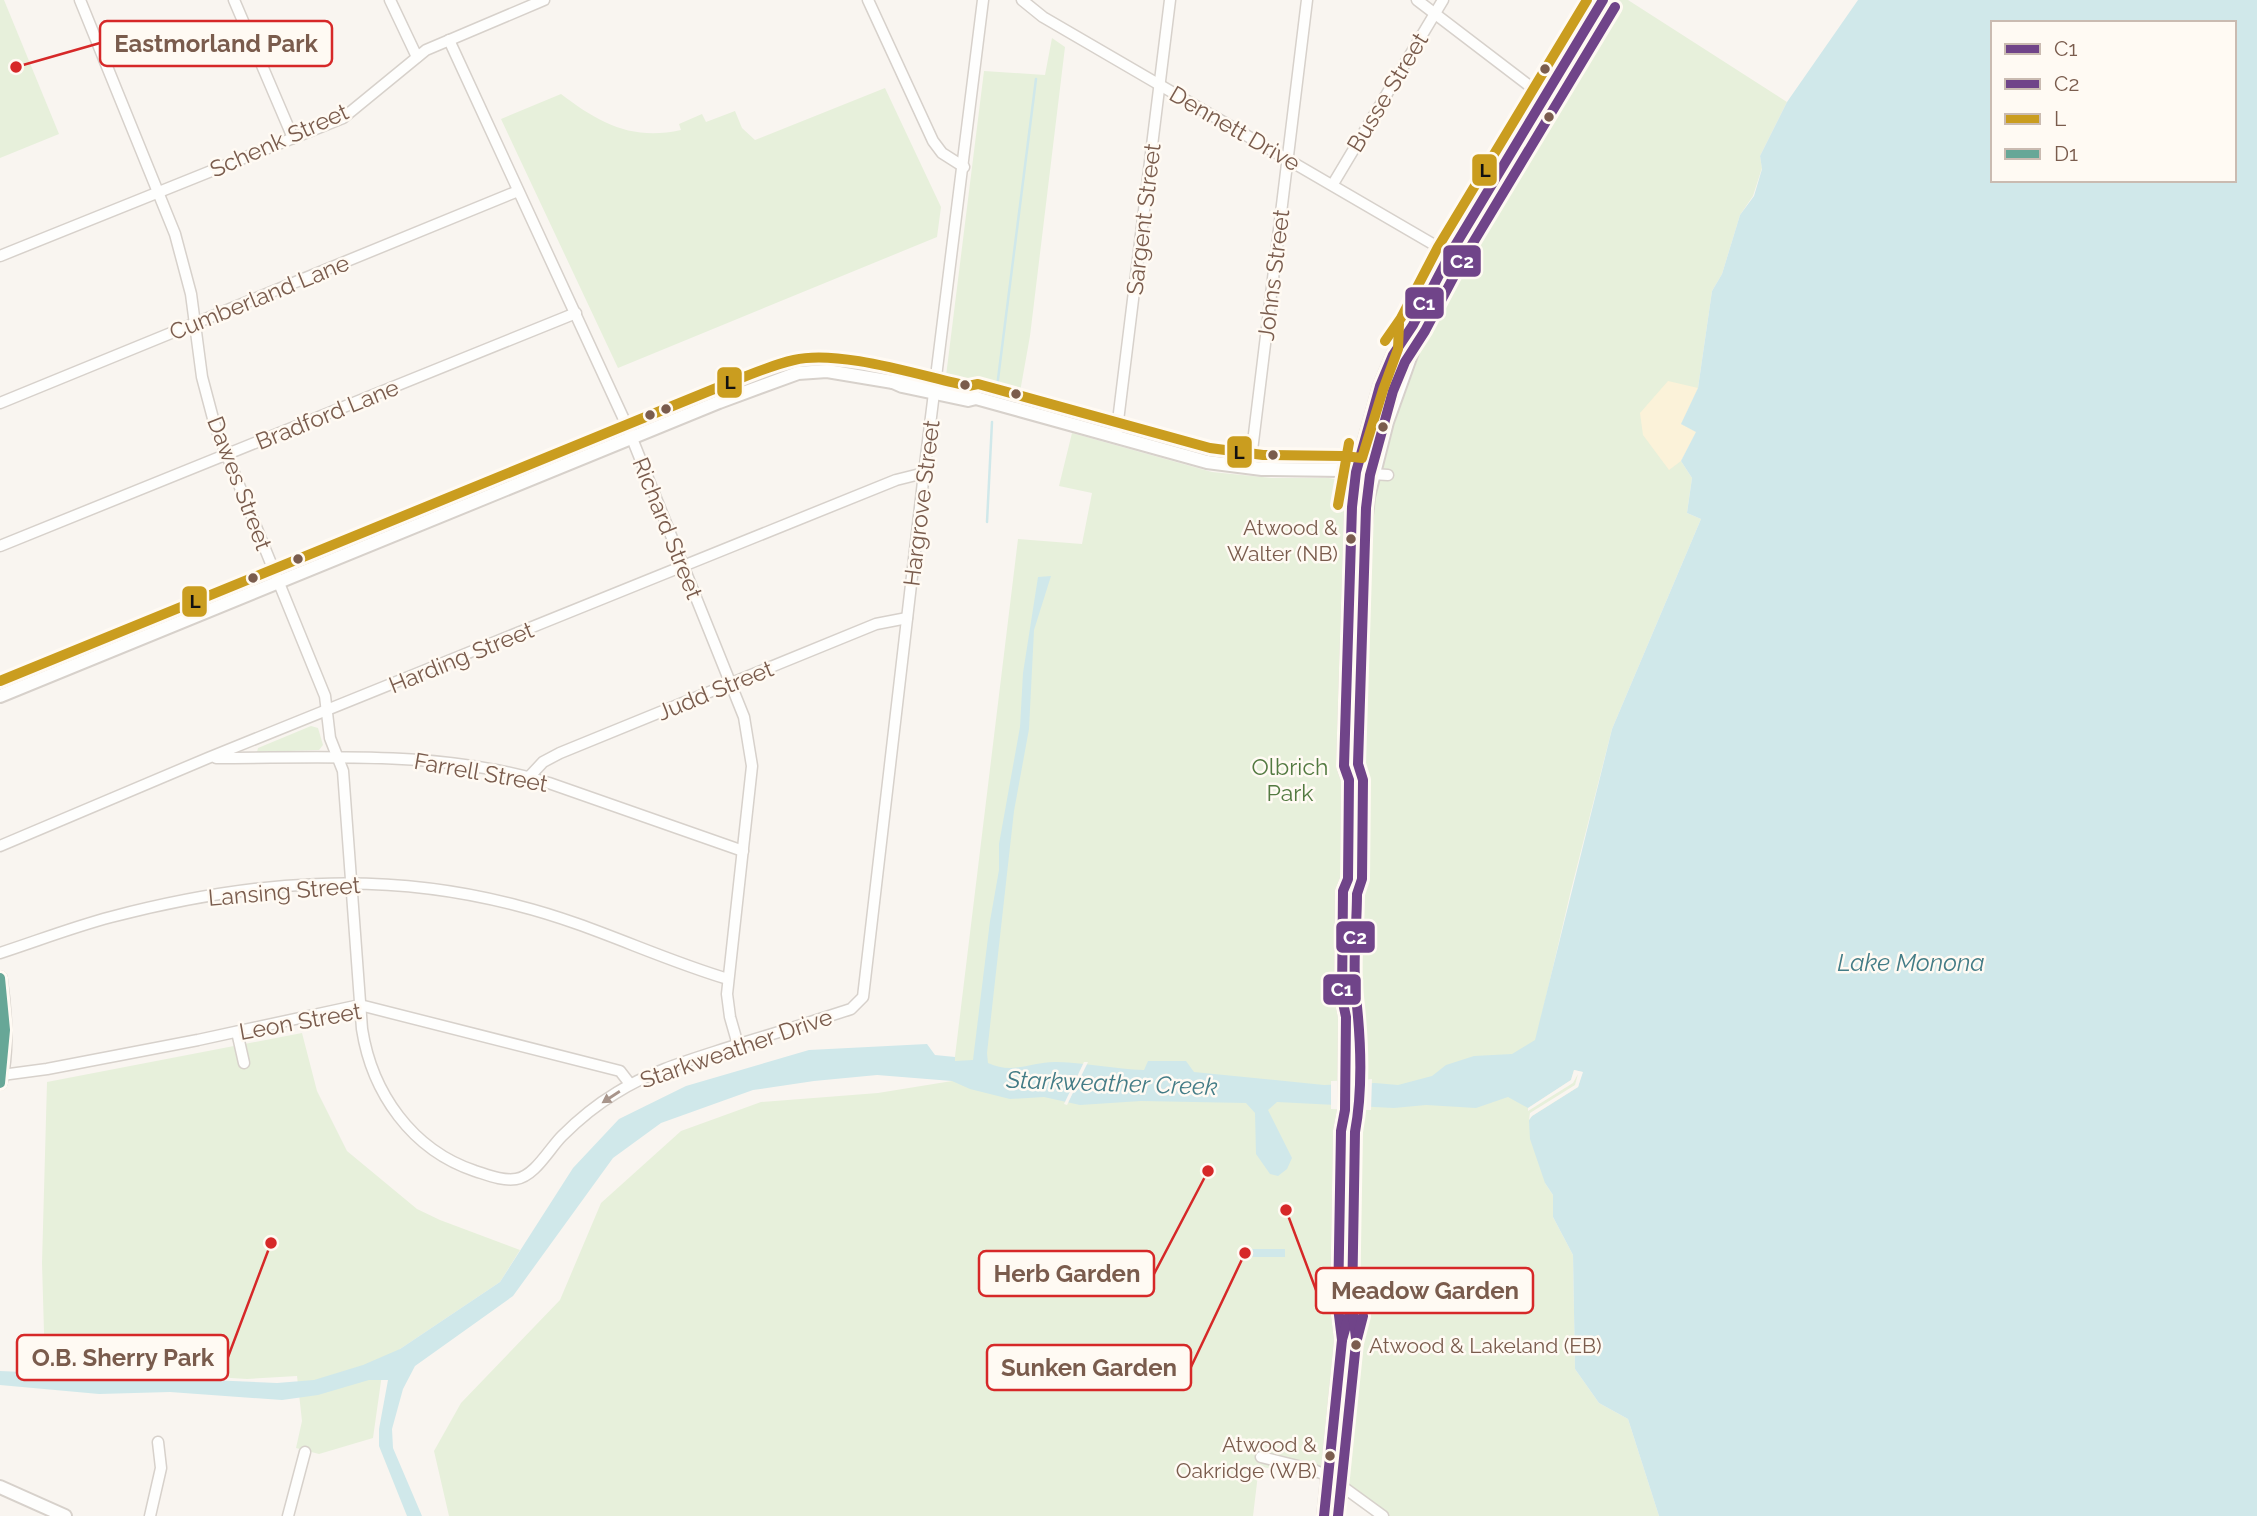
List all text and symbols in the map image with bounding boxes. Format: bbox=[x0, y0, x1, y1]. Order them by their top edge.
callout: Eastmorland Park bbox=[100, 21, 332, 66]
legend bbox=[1991, 21, 2236, 182]
street label: Busse Street bbox=[1341, 27, 1433, 157]
text: Eastmorland Park bbox=[114, 29, 318, 58]
text: C1 bbox=[2054, 36, 2077, 61]
unlabelled marker bbox=[1538, 62, 1552, 76]
text: C2 bbox=[2054, 71, 2079, 96]
street label: Dennett Drive bbox=[1165, 80, 1305, 176]
street label: Schenk Street bbox=[206, 97, 353, 183]
text: L bbox=[2054, 106, 2066, 131]
unlabelled marker bbox=[1542, 110, 1556, 124]
street label: Sargent Street bbox=[1120, 141, 1166, 296]
text: D1 bbox=[2054, 141, 2078, 166]
line badge: L bbox=[1471, 153, 1498, 187]
text: L bbox=[1479, 159, 1491, 181]
street label: Johns Street bbox=[1252, 208, 1294, 342]
line badge: C2 bbox=[1442, 244, 1482, 278]
street label: Cumberland Lane bbox=[165, 249, 353, 345]
text: C2 bbox=[1450, 250, 1474, 272]
line badge: C1 bbox=[1404, 286, 1445, 320]
text: C1 bbox=[1413, 292, 1435, 314]
line badge: L bbox=[716, 366, 743, 399]
text: L bbox=[724, 371, 736, 393]
street label: Bradford Lane bbox=[252, 373, 402, 455]
unlabelled marker bbox=[958, 378, 972, 392]
unlabelled marker bbox=[1009, 387, 1023, 401]
unlabelled marker bbox=[659, 402, 673, 416]
unlabelled marker bbox=[643, 408, 657, 422]
street label: Dawes Street bbox=[202, 412, 278, 554]
street label: Hargrove Street bbox=[897, 418, 945, 588]
unlabelled marker bbox=[1376, 420, 1390, 434]
line badge: L bbox=[1226, 435, 1253, 469]
text: L bbox=[1233, 441, 1245, 463]
unlabelled marker bbox=[1266, 448, 1280, 462]
street label: Richard Street bbox=[627, 453, 709, 603]
place label: Atwood & Walter (NB) bbox=[1227, 515, 1338, 566]
marker: Atwood & Walter (NB) bbox=[1344, 532, 1358, 546]
unlabelled marker bbox=[291, 552, 305, 566]
unlabelled marker bbox=[246, 571, 260, 585]
line badge: L bbox=[181, 585, 208, 618]
text: L bbox=[189, 590, 201, 612]
street label: Harding Street bbox=[385, 616, 538, 698]
street label: Judd Street bbox=[653, 654, 777, 726]
street label: Farrell Street bbox=[412, 747, 550, 797]
park label: Olbrich Park bbox=[1252, 753, 1328, 806]
street label: Lansing Street bbox=[207, 871, 362, 911]
line badge: C2 bbox=[1335, 920, 1376, 954]
text: C2 bbox=[1343, 926, 1367, 948]
water label: Lake Monona bbox=[1837, 948, 1985, 977]
line badge: C1 bbox=[1322, 973, 1362, 1006]
text: C1 bbox=[1331, 978, 1353, 1000]
street label: Leon Street bbox=[237, 997, 363, 1045]
street label: Starkweather Drive bbox=[636, 1002, 836, 1094]
water label: Starkweather Creek bbox=[1005, 1065, 1218, 1101]
one-way arrow bbox=[601, 1090, 621, 1103]
callout: Herb Garden bbox=[979, 1251, 1154, 1296]
text: Herb Garden bbox=[993, 1259, 1141, 1288]
callout: Meadow Garden bbox=[1316, 1268, 1533, 1313]
text: Meadow Garden bbox=[1331, 1276, 1519, 1305]
place label: Atwood & Lakeland (EB) bbox=[1369, 1333, 1602, 1358]
callout: O.B. Sherry Park bbox=[17, 1335, 228, 1380]
marker: Atwood & Lakeland (EB) bbox=[1349, 1338, 1363, 1352]
text: O.B. Sherry Park bbox=[32, 1343, 215, 1372]
callout: Sunken Garden bbox=[987, 1345, 1191, 1390]
text: Sunken Garden bbox=[1001, 1353, 1177, 1382]
place label: Atwood & Oakridge (WB) bbox=[1176, 1432, 1317, 1483]
marker: Atwood & Oakridge (WB) bbox=[1323, 1449, 1337, 1463]

